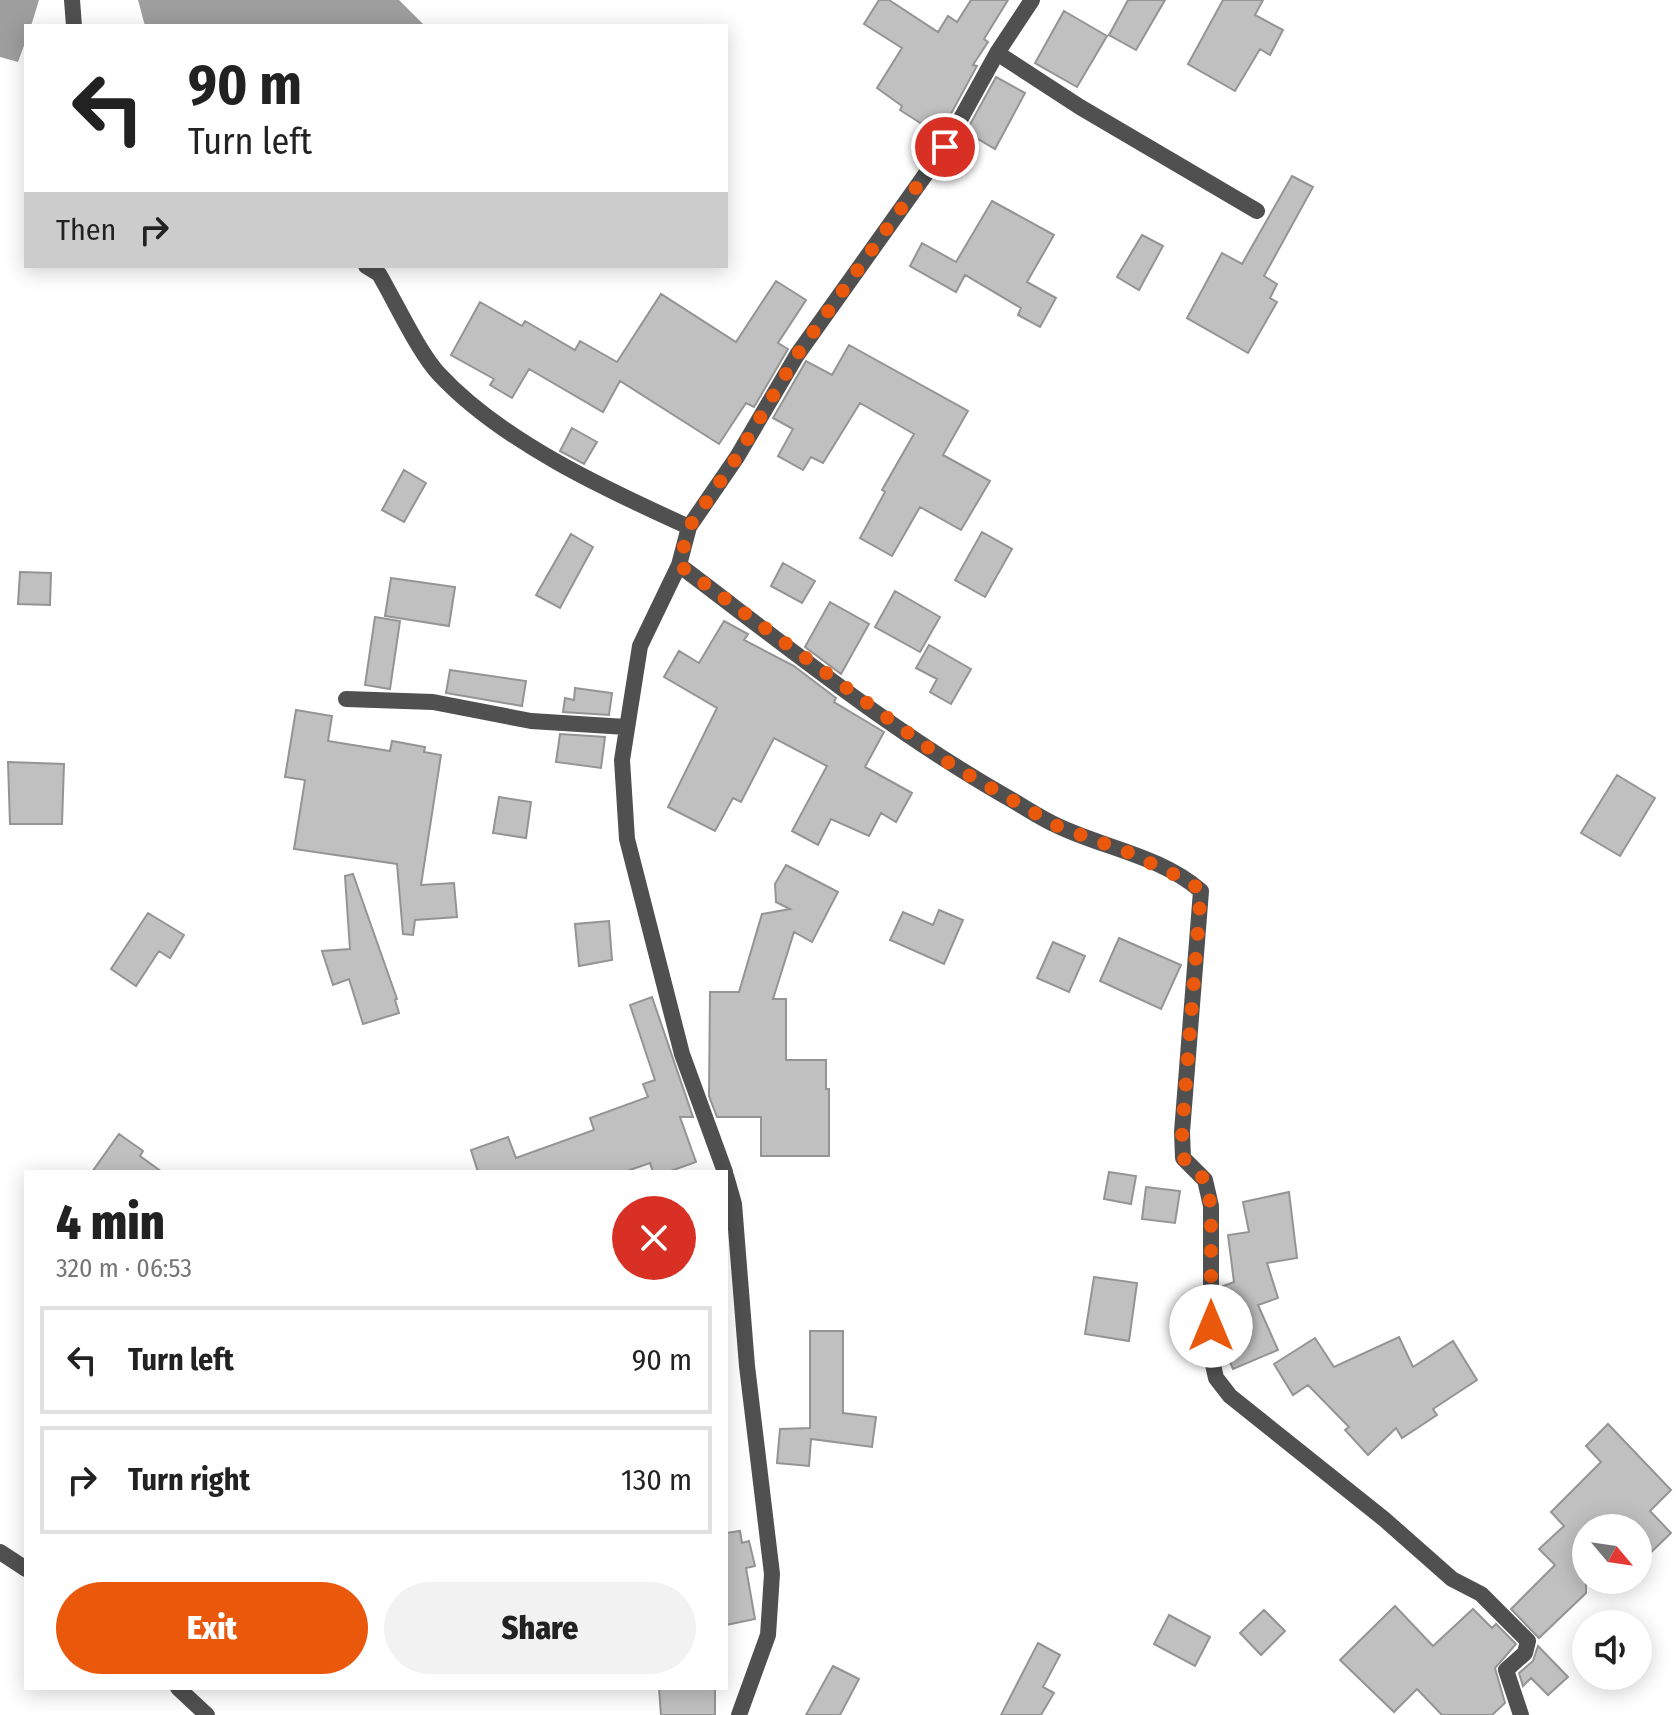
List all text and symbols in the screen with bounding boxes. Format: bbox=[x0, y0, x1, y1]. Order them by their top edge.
text: 90 m bbox=[188, 52, 302, 119]
icon: left bbox=[56, 56, 160, 160]
pin bbox=[911, 113, 979, 181]
text: Turn left bbox=[188, 120, 312, 164]
icon: arrive bbox=[923, 125, 967, 169]
icon: right bbox=[132, 208, 176, 252]
text: Then bbox=[56, 212, 116, 248]
text: 4 min bbox=[56, 1194, 165, 1252]
button: close bbox=[612, 1196, 696, 1280]
text: 320 m · 06:53 bbox=[56, 1253, 192, 1284]
position arrow bbox=[1169, 1284, 1253, 1368]
icon: left bbox=[60, 1338, 104, 1382]
text: Turn left bbox=[128, 1342, 234, 1378]
text: 90 m bbox=[632, 1342, 692, 1378]
icon: right bbox=[60, 1458, 104, 1502]
text: Turn right bbox=[128, 1462, 250, 1498]
text: 130 m bbox=[621, 1462, 692, 1498]
north arrow bbox=[1572, 1514, 1652, 1594]
map controls bbox=[1572, 1514, 1652, 1690]
button: Exit bbox=[56, 1582, 368, 1674]
button: Share bbox=[384, 1582, 696, 1674]
button: sound bbox=[1572, 1610, 1652, 1690]

